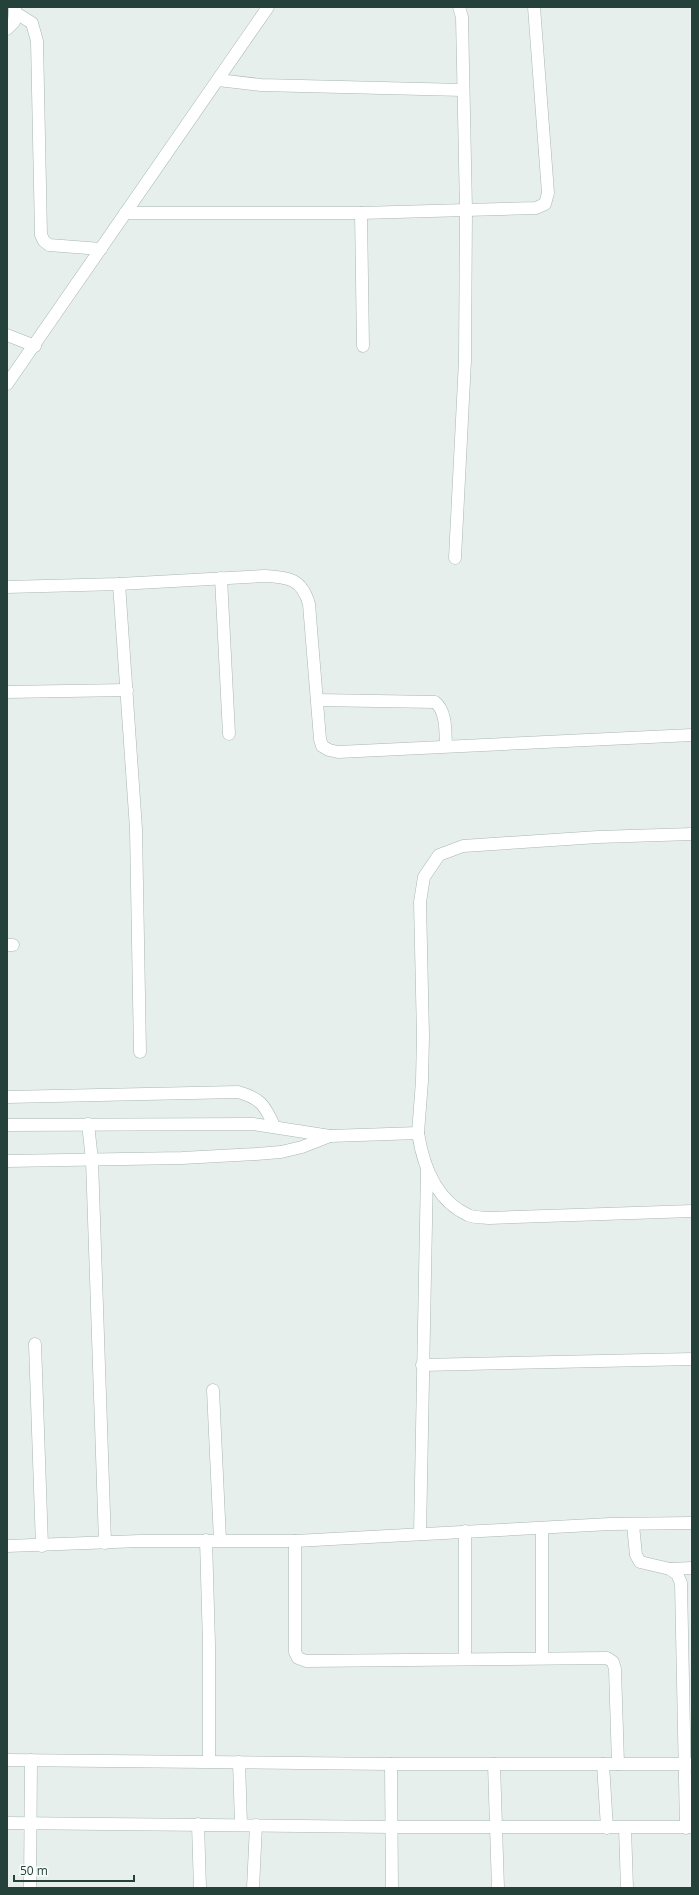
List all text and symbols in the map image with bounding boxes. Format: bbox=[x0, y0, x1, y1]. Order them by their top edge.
scale bar bbox=[14, 1857, 134, 1883]
text: 50 m bbox=[20, 1862, 48, 1879]

